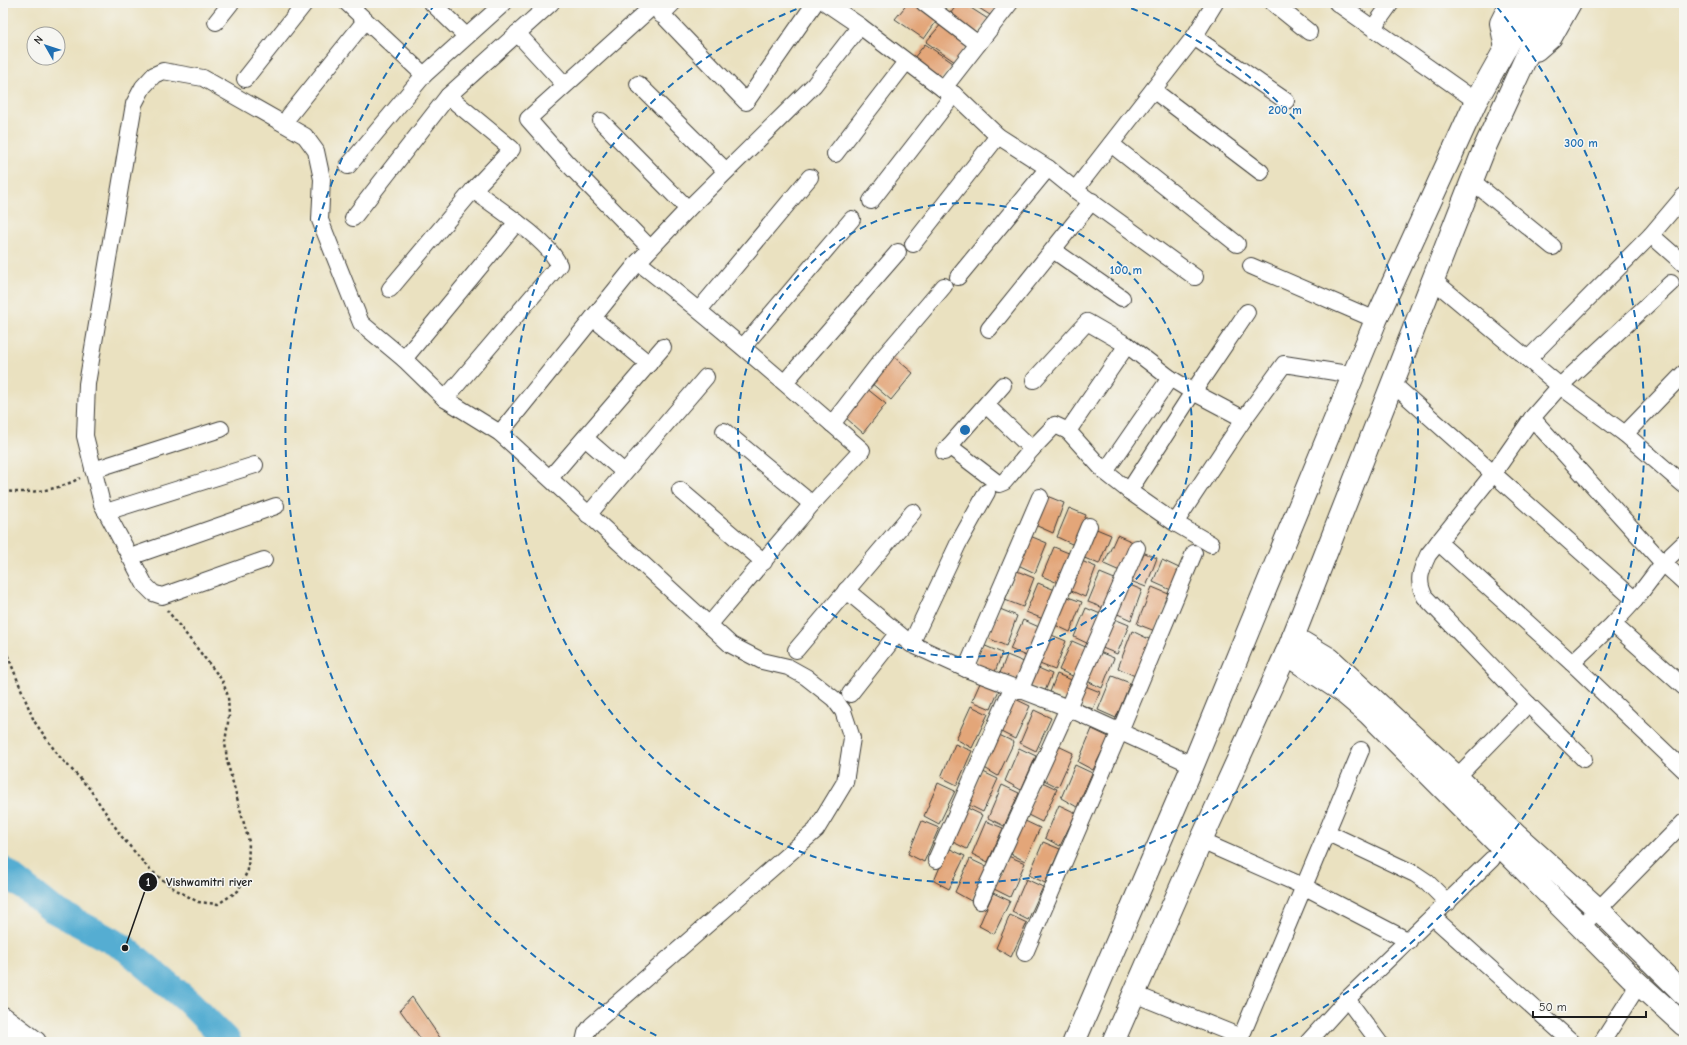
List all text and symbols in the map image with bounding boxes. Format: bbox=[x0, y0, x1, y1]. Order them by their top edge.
north arrow bbox=[26, 26, 66, 66]
text: N bbox=[31, 33, 46, 47]
text: 200 m bbox=[1268, 103, 1302, 117]
text: 300 m bbox=[1564, 136, 1598, 150]
text: 100 m bbox=[1110, 263, 1142, 277]
centre of rings bbox=[958, 423, 972, 437]
callout: Vishwamitri river bbox=[138, 870, 260, 894]
text: 1 bbox=[146, 875, 151, 889]
text: Vishwamitri river bbox=[166, 875, 252, 889]
scale bar bbox=[1533, 993, 1646, 1019]
text: 50 m bbox=[1539, 1000, 1567, 1014]

